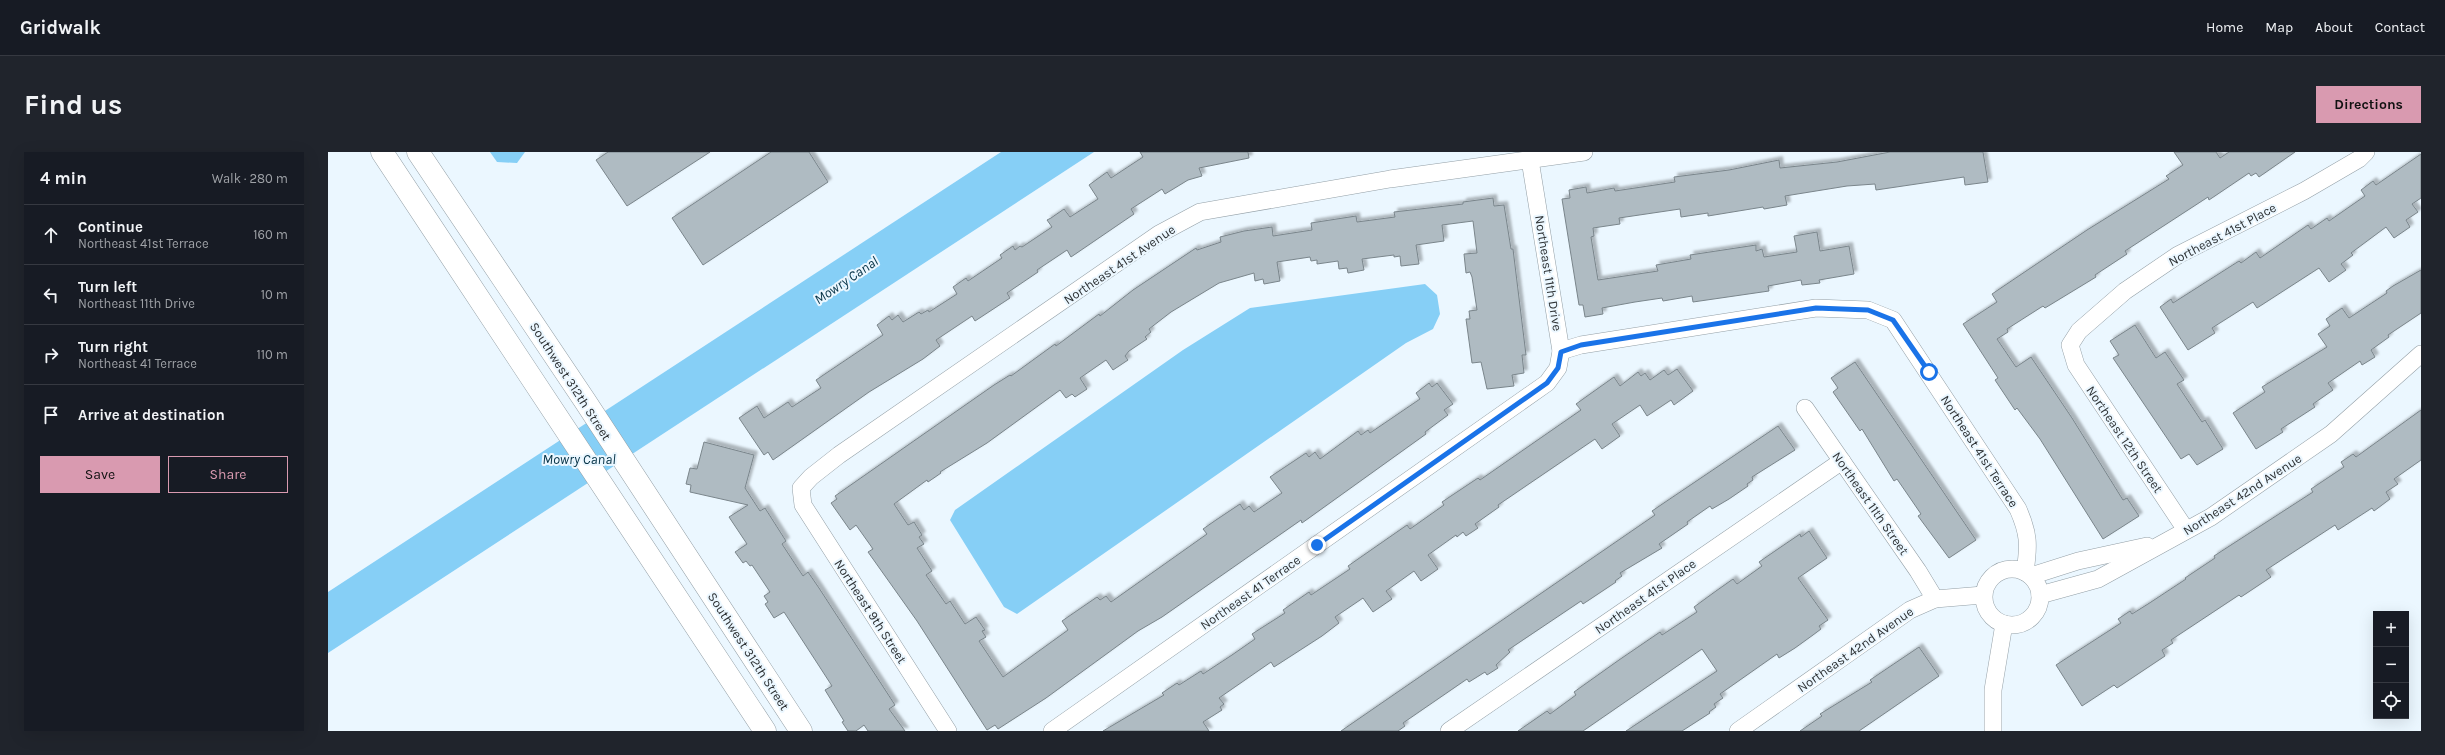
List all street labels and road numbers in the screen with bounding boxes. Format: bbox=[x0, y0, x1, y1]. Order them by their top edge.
street label: Northeast 41st Place bbox=[2166, 200, 2279, 269]
street label: Northeast 11th Drive bbox=[1532, 214, 1565, 332]
street label: Northeast 41st Avenue bbox=[1061, 221, 1178, 307]
street label: Southwest 312th Street bbox=[527, 320, 614, 443]
street label: Northeast 12th Street bbox=[2083, 383, 2166, 496]
street label: Northeast 41st Terrace bbox=[1938, 392, 2022, 510]
street label: Northeast 11th Street bbox=[1829, 449, 1912, 558]
street label: Northeast 42nd Avenue bbox=[2180, 450, 2305, 538]
street label: Northeast 41 Terrace bbox=[1197, 552, 1304, 633]
street label: Northeast 9th Street bbox=[831, 556, 910, 666]
street label: Northeast 41st Place bbox=[1592, 556, 1699, 637]
street label: Southwest 312th Street bbox=[705, 590, 792, 713]
street label: Northeast 42nd Avenue bbox=[1794, 603, 1916, 695]

